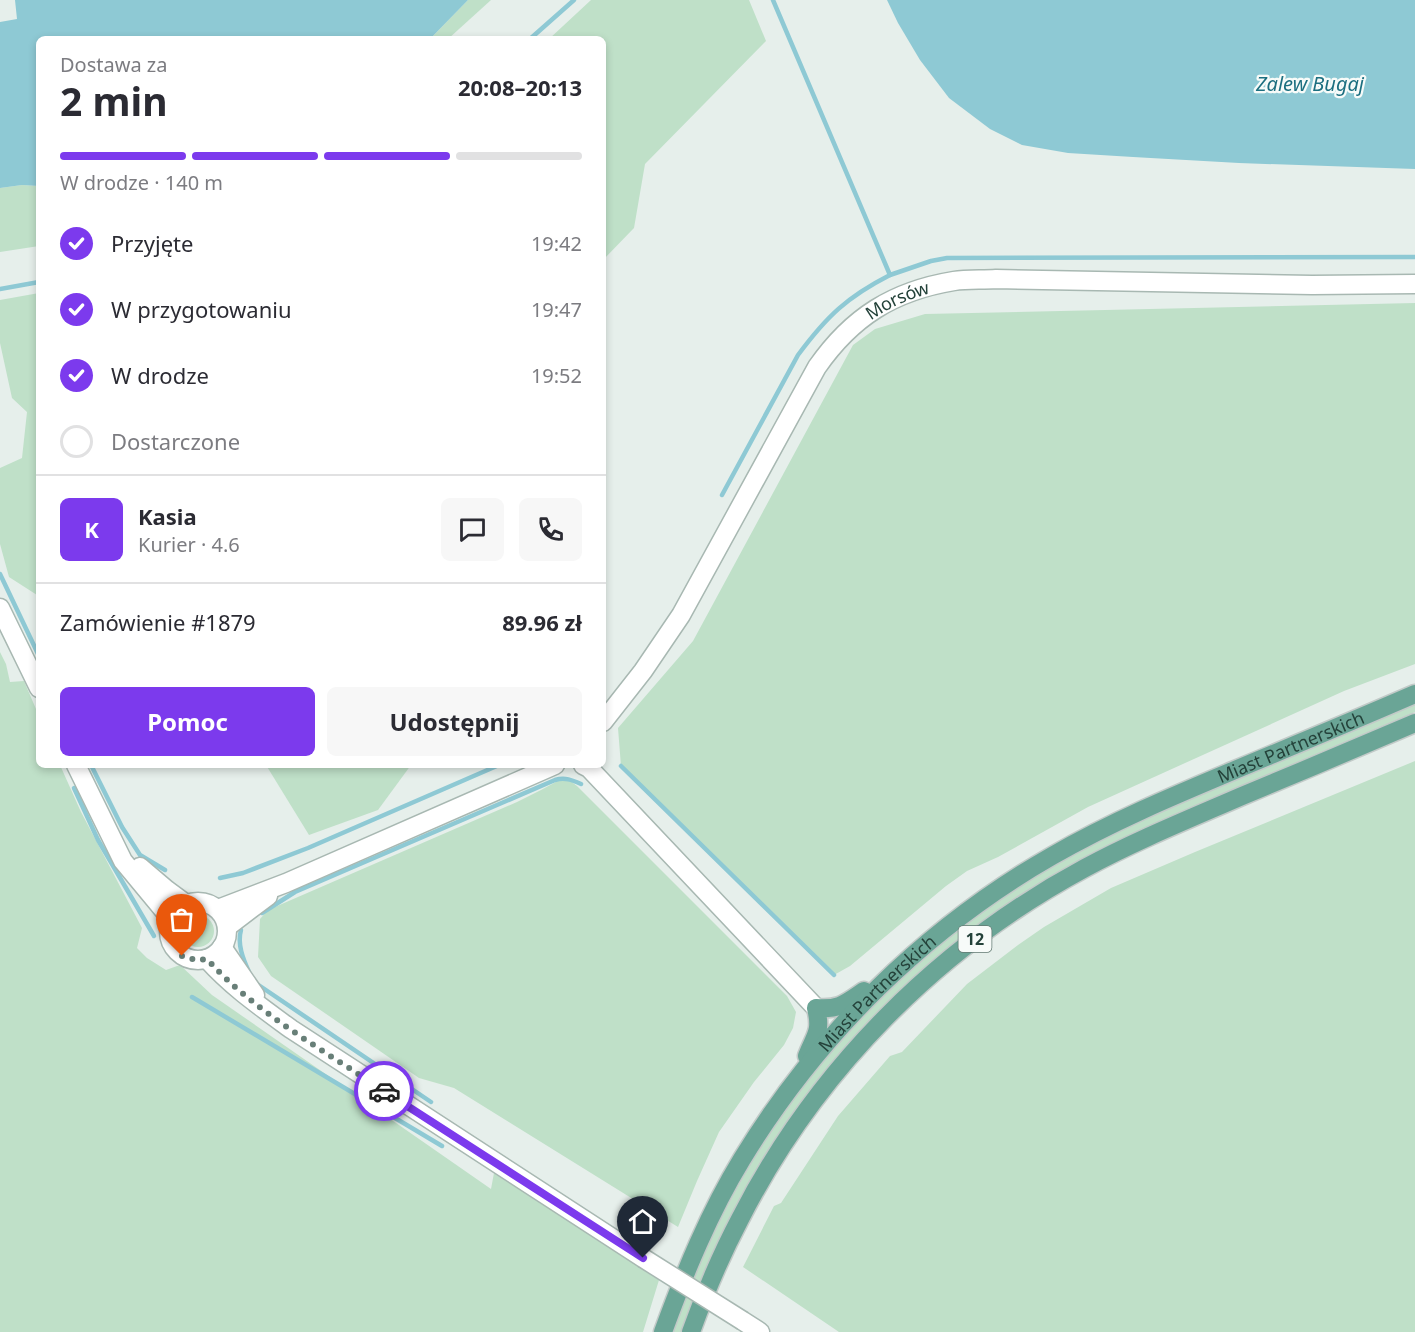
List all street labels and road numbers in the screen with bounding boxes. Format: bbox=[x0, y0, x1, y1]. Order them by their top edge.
street label: Morsów bbox=[860, 275, 932, 325]
street label: Miast Partnerskich bbox=[1213, 705, 1368, 788]
road number: 12 bbox=[958, 926, 992, 952]
street label: Miast Partnerskich bbox=[812, 929, 941, 1057]

